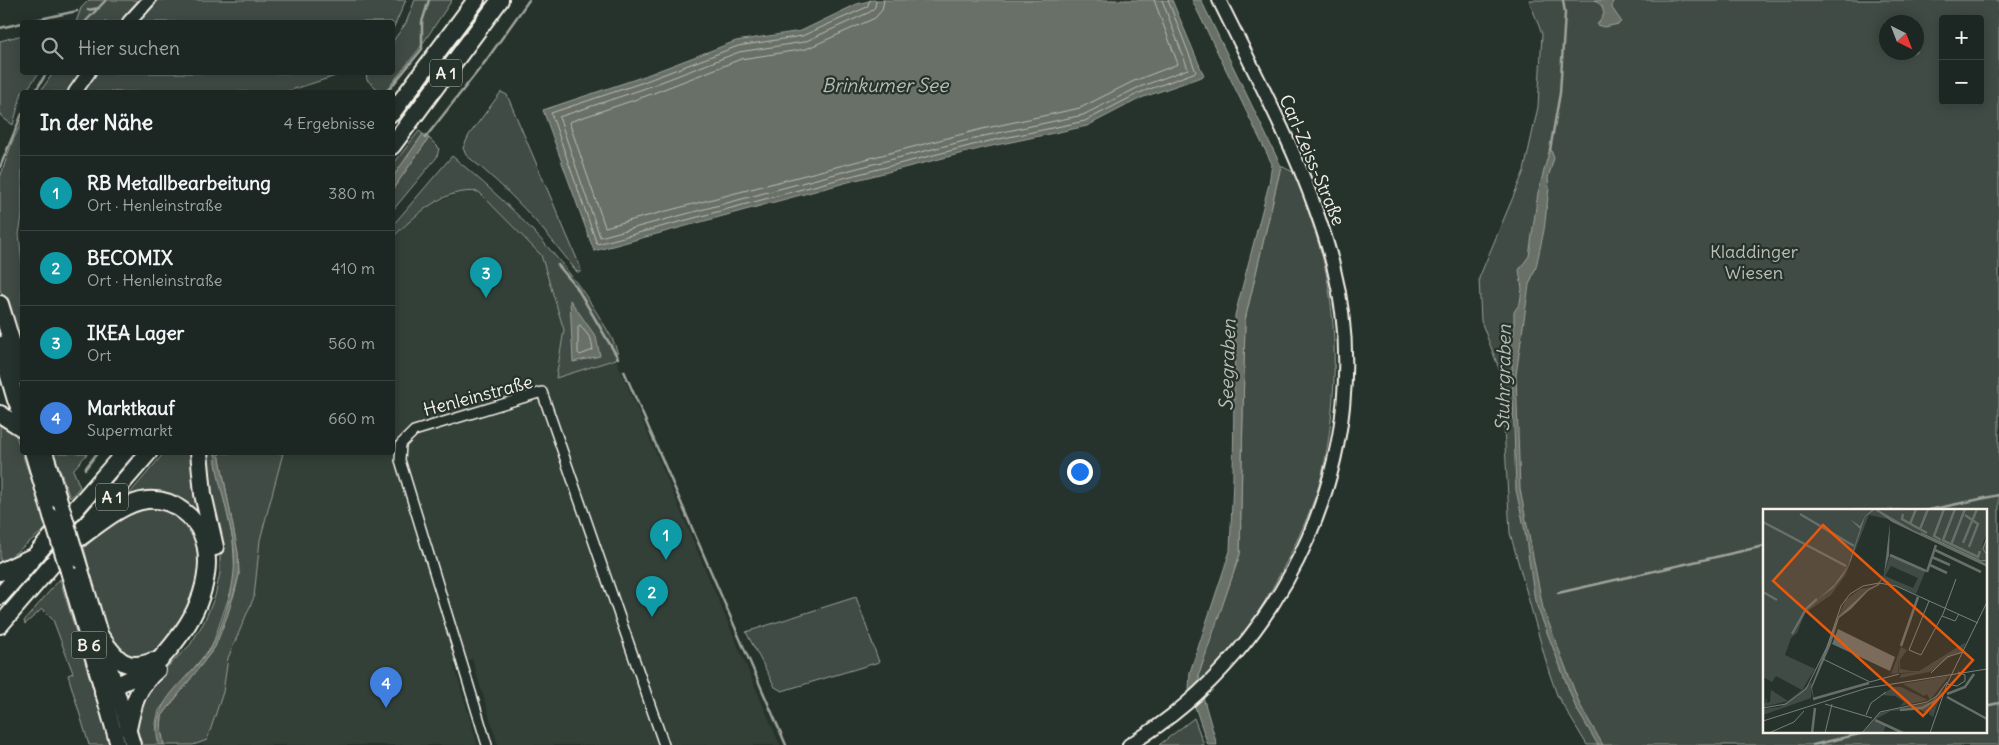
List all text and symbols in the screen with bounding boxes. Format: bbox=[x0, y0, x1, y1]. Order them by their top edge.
north arrow bbox=[1879, 15, 1924, 60]
map controls bbox=[1939, 15, 1984, 105]
button: + bbox=[1939, 15, 1984, 60]
search box bbox=[20, 20, 395, 75]
icon: search bbox=[38, 34, 66, 62]
text: Hier suchen bbox=[78, 36, 180, 60]
road number: A 1 bbox=[430, 59, 462, 86]
button: − bbox=[1939, 60, 1984, 105]
water label: Brinkumer See bbox=[822, 73, 950, 97]
street label: Carl-Zeiss-Straße bbox=[1275, 91, 1350, 229]
text: In der Nähe bbox=[40, 109, 153, 136]
text: 4 Ergebnisse bbox=[284, 113, 375, 133]
text: RB Metallbearbeitung bbox=[87, 171, 271, 195]
text: 1 bbox=[53, 183, 59, 203]
text: 380 m bbox=[328, 183, 375, 203]
text: Ort · Henleinstraße bbox=[87, 195, 222, 215]
park label: Kladdinger Wiesen bbox=[1710, 240, 1799, 284]
text: BECOMIX bbox=[87, 246, 173, 270]
pin: 3 bbox=[470, 257, 502, 298]
text: 2 bbox=[52, 258, 60, 278]
text: 410 m bbox=[331, 258, 375, 278]
text: Ort · Henleinstraße bbox=[87, 270, 222, 290]
water label: Seegraben bbox=[1213, 318, 1241, 411]
text: IKEA Lager bbox=[87, 321, 184, 345]
water label: Stuhrgraben bbox=[1490, 323, 1516, 432]
text: 3 bbox=[51, 333, 61, 353]
text: 560 m bbox=[328, 333, 375, 353]
text: Ort bbox=[87, 345, 111, 365]
street label: Henleinstraße bbox=[421, 370, 535, 421]
text: Marktkauf bbox=[87, 396, 175, 420]
text: 4 bbox=[51, 408, 61, 428]
text: 660 m bbox=[328, 408, 375, 428]
text: Supermarkt bbox=[87, 420, 173, 440]
your location bbox=[1067, 459, 1093, 485]
road number: A 1 bbox=[96, 484, 128, 511]
inset map bbox=[1763, 509, 1986, 732]
pin: 1 bbox=[650, 519, 682, 560]
pin: 2 bbox=[636, 576, 668, 617]
road number: B 6 bbox=[72, 632, 106, 658]
pin: 4 bbox=[370, 667, 402, 708]

